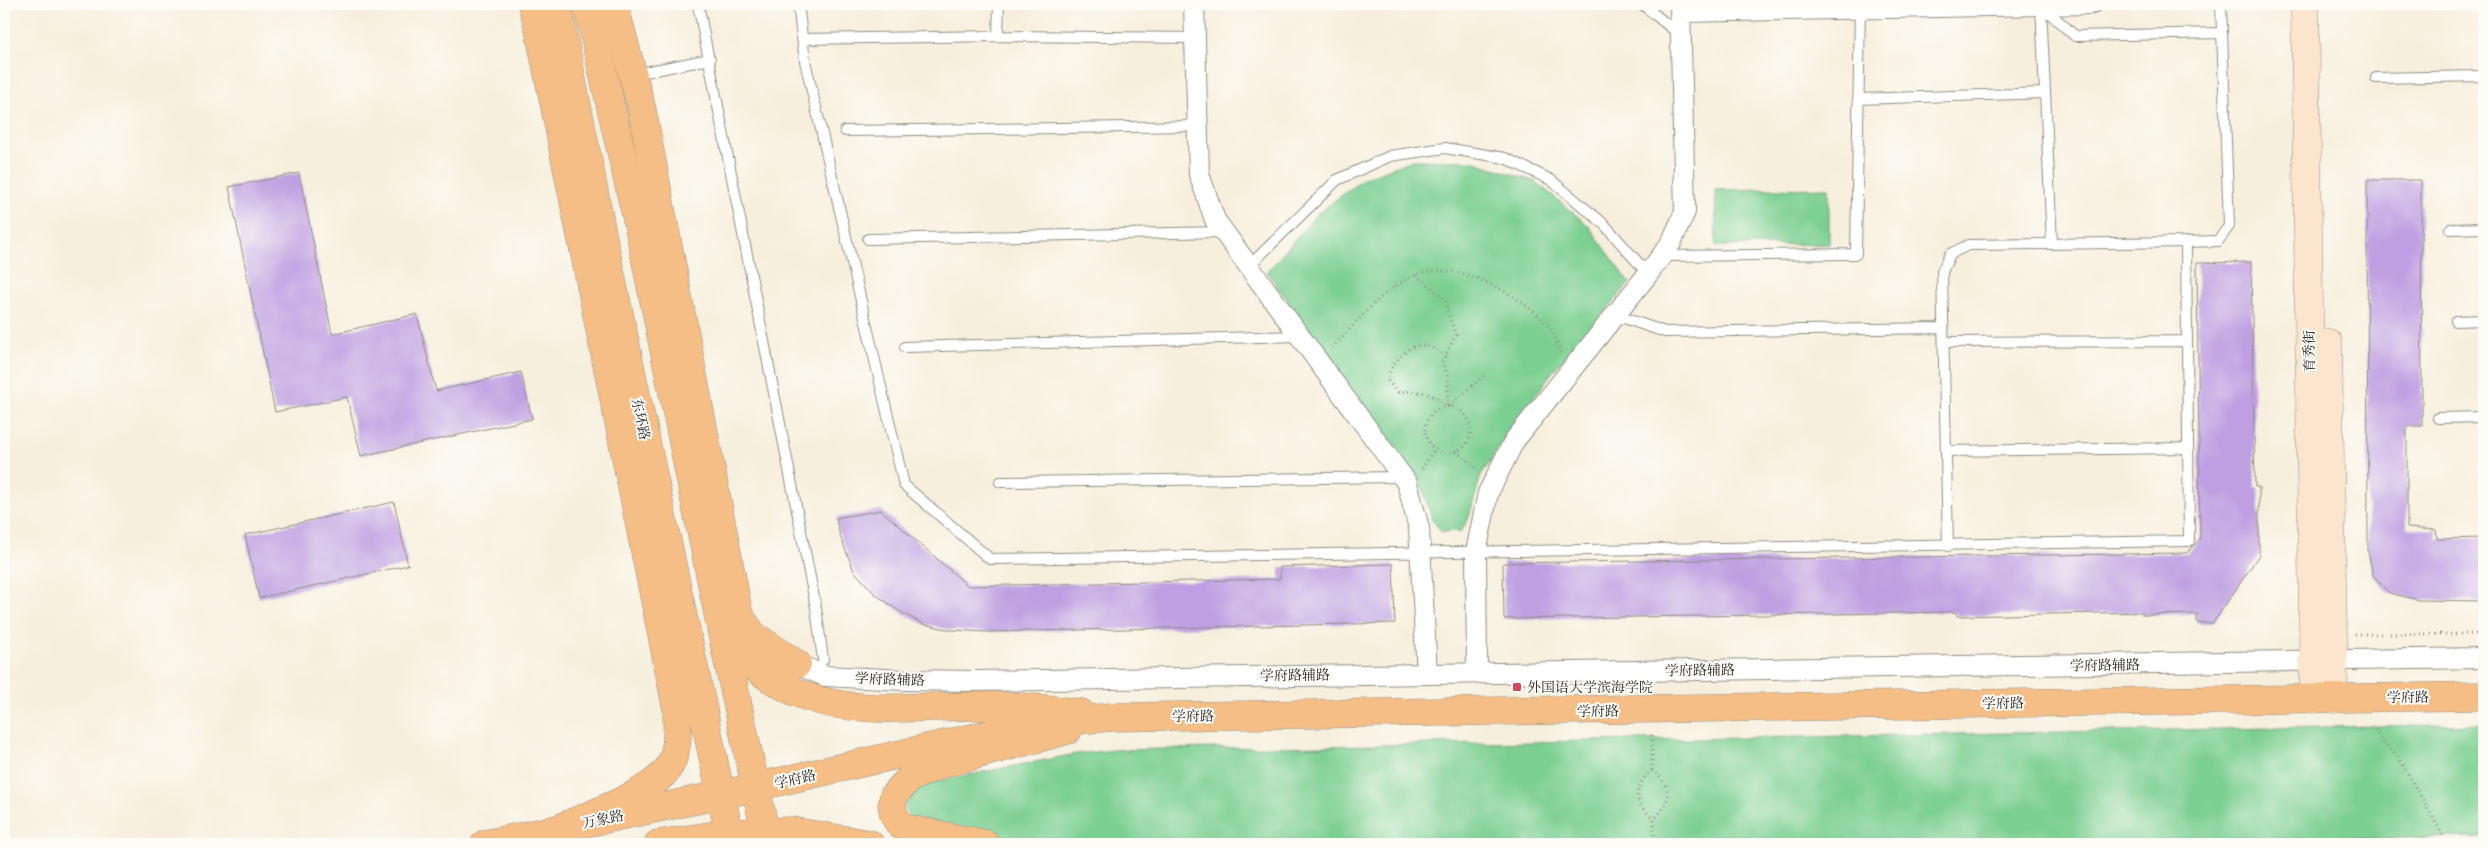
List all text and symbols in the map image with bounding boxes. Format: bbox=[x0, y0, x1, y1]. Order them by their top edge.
street label: 育秀街 bbox=[2301, 330, 2319, 372]
street label: 东环路 bbox=[627, 397, 653, 442]
street label: 学府路辅路 bbox=[2070, 656, 2140, 676]
street label: 学府路辅路 bbox=[1665, 661, 1735, 681]
street label: 学府路辅路 bbox=[1260, 666, 1330, 686]
street label: 学府路辅路 bbox=[855, 670, 925, 690]
place label: 外国语大学滨海学院 bbox=[1527, 679, 1653, 697]
marker: 外国语大学滨海学院 bbox=[1511, 681, 1523, 693]
street label: 学府路 bbox=[2387, 689, 2429, 707]
street label: 学府路 bbox=[1982, 695, 2024, 713]
street label: 学府路 bbox=[1577, 703, 1619, 721]
street label: 学府路 bbox=[1172, 708, 1214, 726]
street label: 学府路 bbox=[773, 766, 818, 793]
street label: 万象路 bbox=[581, 807, 626, 833]

